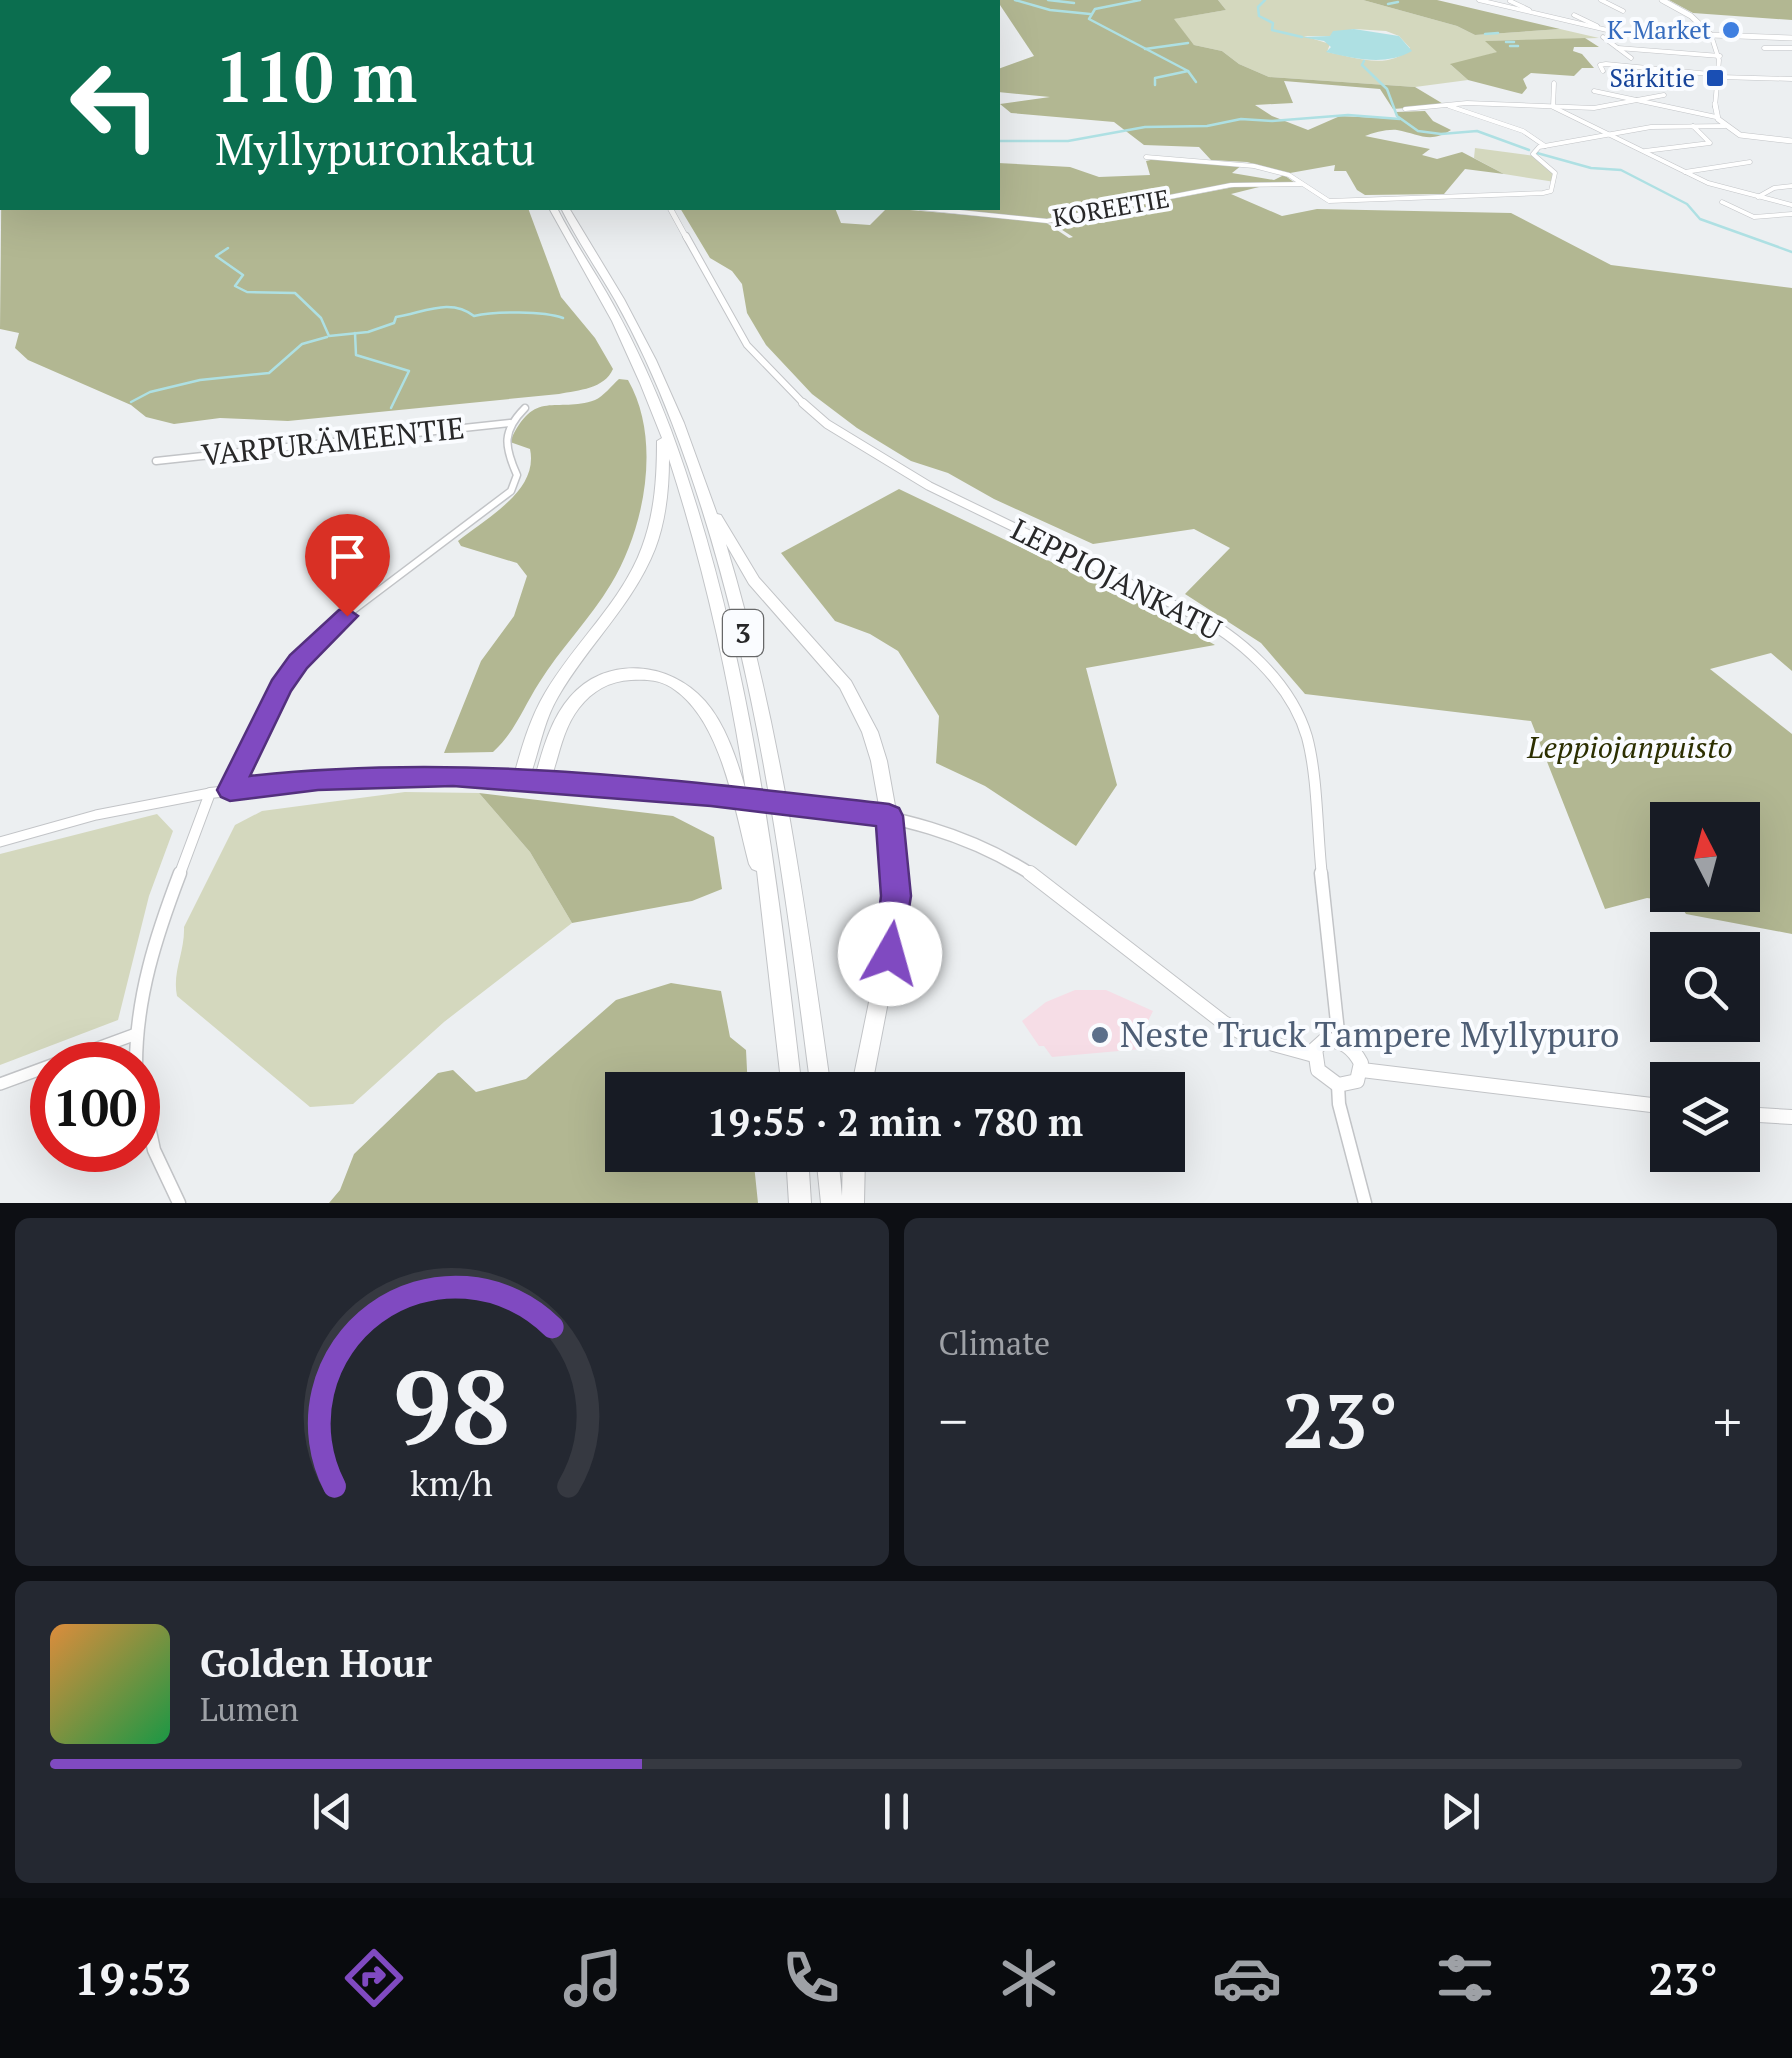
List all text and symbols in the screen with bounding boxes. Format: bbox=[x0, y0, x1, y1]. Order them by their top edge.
place label: K-Market bbox=[1607, 13, 1711, 46]
marker: K-Market bbox=[1720, 19, 1742, 41]
text: 110 m bbox=[215, 29, 417, 122]
icon: left bbox=[50, 40, 180, 170]
place label: Särkitie bbox=[1610, 61, 1695, 94]
marker: Särkitie bbox=[1704, 67, 1726, 89]
text: Myllypuronkatu bbox=[215, 118, 535, 178]
street label: KOREETIE bbox=[1050, 181, 1172, 234]
street label: VARPURÄMEENTIE bbox=[199, 407, 466, 475]
street label: LEPPIOJANKATU bbox=[1005, 509, 1228, 649]
pin bbox=[305, 514, 390, 617]
icon: arrive bbox=[320, 529, 375, 584]
road number: 3 bbox=[723, 610, 763, 656]
park label: Leppiojanpuisto bbox=[1526, 727, 1733, 767]
north arrow bbox=[1650, 802, 1760, 912]
map controls bbox=[1650, 802, 1760, 1172]
position arrow bbox=[838, 902, 942, 1006]
button: search bbox=[1650, 932, 1760, 1042]
place label: Neste Truck Tampere Myllypuro bbox=[1120, 1011, 1619, 1057]
marker: Neste Truck Tampere Myllypuro bbox=[1089, 1024, 1111, 1046]
speed limit sign: 100 bbox=[30, 1042, 160, 1172]
button: layers bbox=[1650, 1062, 1760, 1172]
text: 19:55 · 2 min · 780 m bbox=[707, 1097, 1083, 1147]
text: Climate bbox=[939, 1322, 1050, 1364]
text: 98 bbox=[393, 1336, 511, 1474]
text: 23° bbox=[1282, 1370, 1398, 1469]
text: − bbox=[939, 1384, 968, 1457]
text: + bbox=[1713, 1384, 1742, 1457]
text: km/h bbox=[410, 1459, 493, 1506]
text: Golden Hour bbox=[200, 1638, 432, 1688]
text: Lumen bbox=[200, 1688, 299, 1730]
icon: previous bbox=[305, 1784, 360, 1839]
icon: pause bbox=[869, 1784, 924, 1839]
icon: next bbox=[1433, 1784, 1488, 1839]
icon: directions bbox=[339, 1943, 409, 2013]
icon: music bbox=[558, 1943, 628, 2013]
icon: phone bbox=[776, 1943, 846, 2013]
icon: climate bbox=[994, 1943, 1064, 2013]
icon: car bbox=[1212, 1943, 1282, 2013]
icon: filters bbox=[1430, 1943, 1500, 2013]
text: 19:53 bbox=[74, 1948, 191, 2008]
text: 23° bbox=[1648, 1948, 1718, 2008]

